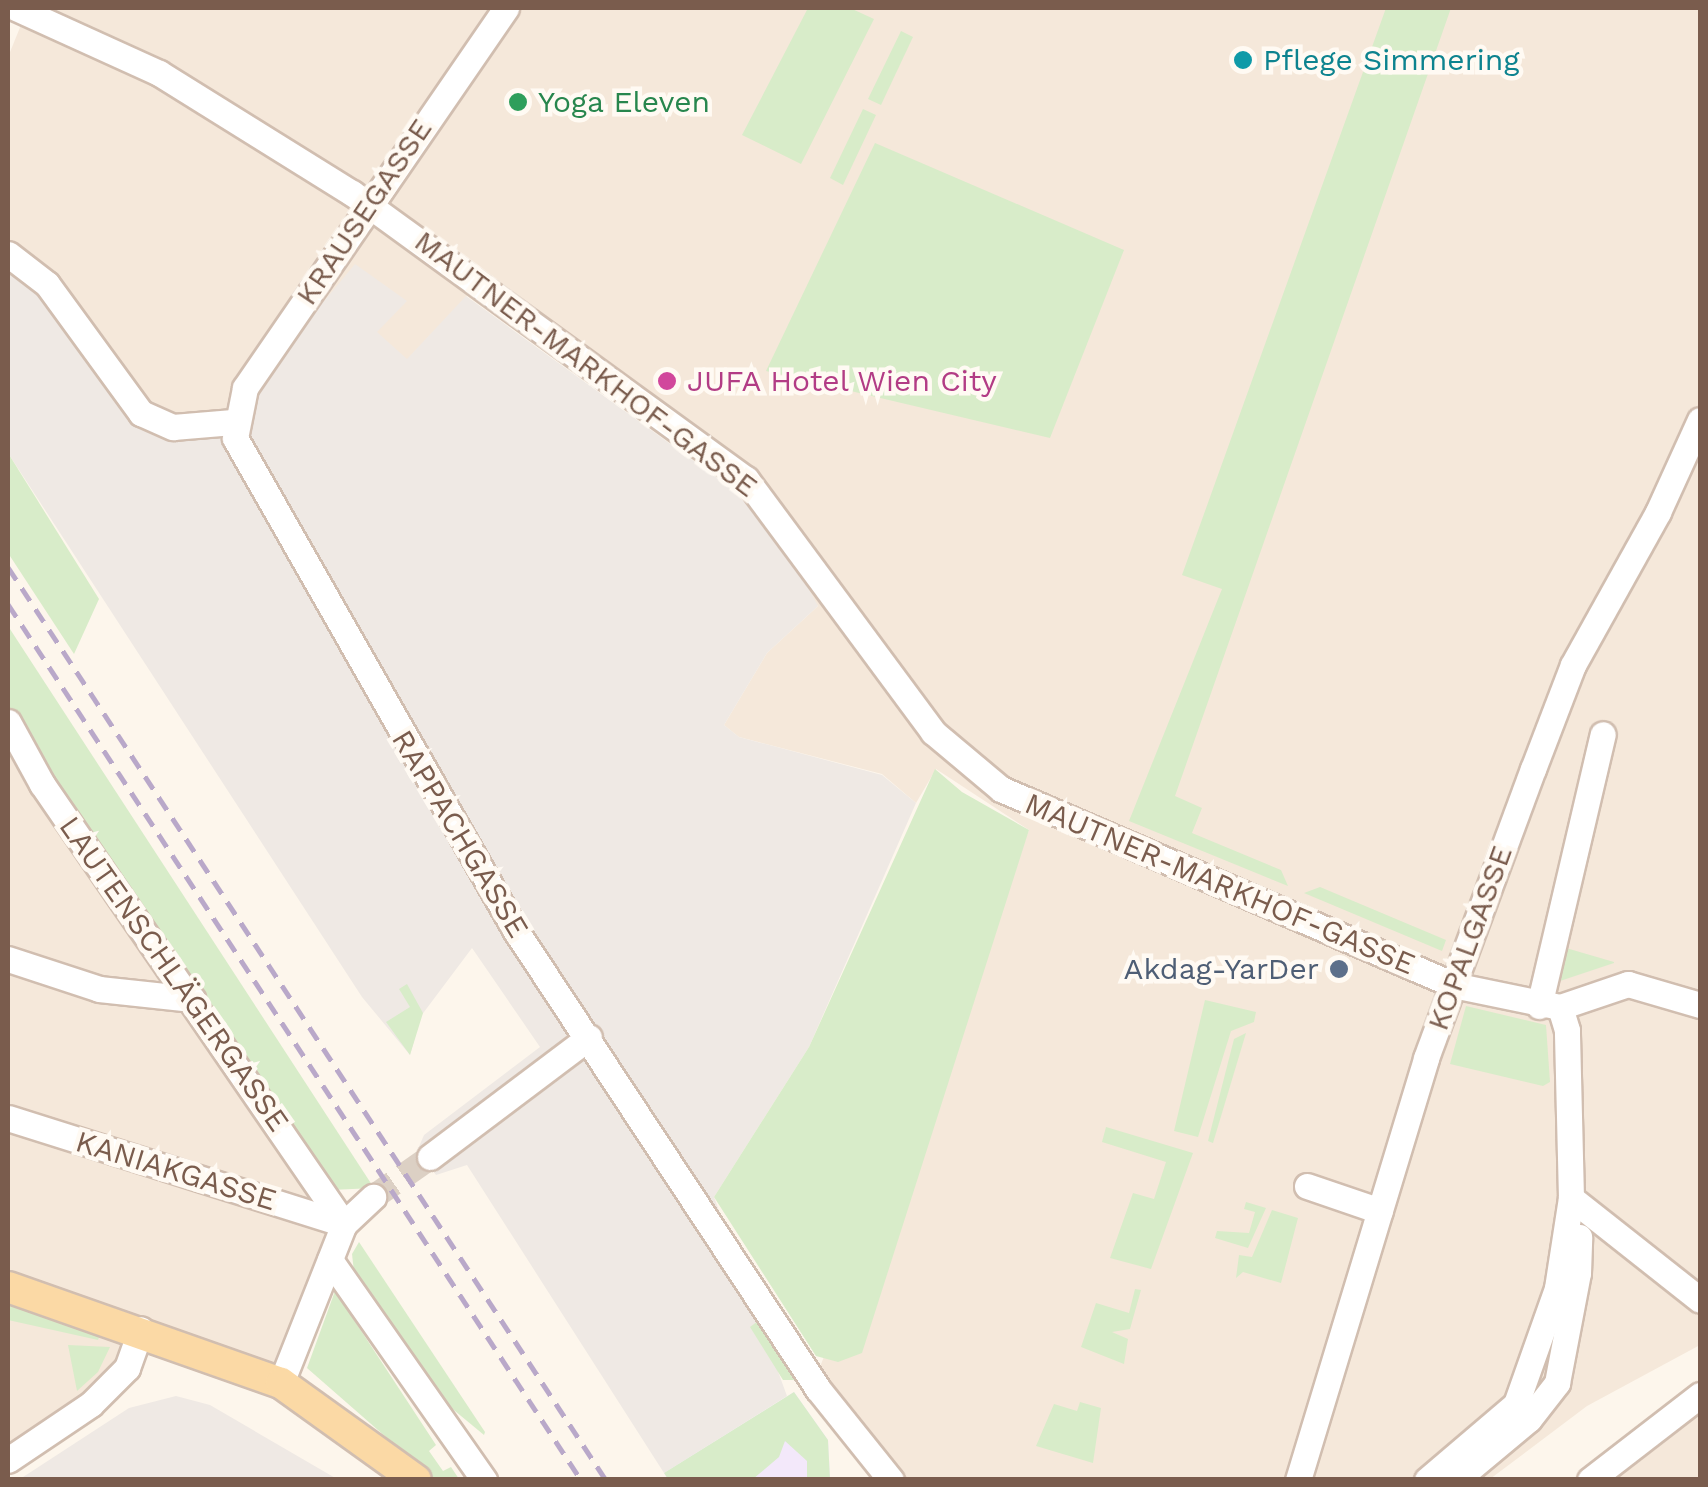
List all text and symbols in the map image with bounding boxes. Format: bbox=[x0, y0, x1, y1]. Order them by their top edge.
place label: Pflege Simmering bbox=[1263, 42, 1519, 78]
marker: Pflege Simmering bbox=[1232, 49, 1254, 71]
place label: Yoga Eleven bbox=[538, 84, 711, 120]
marker: Yoga Eleven bbox=[507, 91, 529, 113]
street label: KRAUSEGASSE bbox=[288, 112, 440, 312]
street label: MAUTNER-MARKHOF-GASSE bbox=[407, 223, 765, 505]
place label: JUFA Hotel Wien City bbox=[687, 363, 1000, 399]
marker: JUFA Hotel Wien City bbox=[656, 370, 678, 392]
street label: RAPPACHGASSE bbox=[384, 724, 536, 944]
street label: MAUTNER-MARKHOF-GASSE bbox=[1020, 785, 1420, 983]
street label: LAUTENSCHLÄGERGASSE bbox=[51, 810, 297, 1138]
street label: KOPALGASSE bbox=[1420, 841, 1520, 1035]
place label: Akdag-YarDer bbox=[1124, 951, 1319, 987]
marker: Akdag-YarDer bbox=[1328, 958, 1350, 980]
street label: KANIAKGASSE bbox=[71, 1123, 281, 1219]

